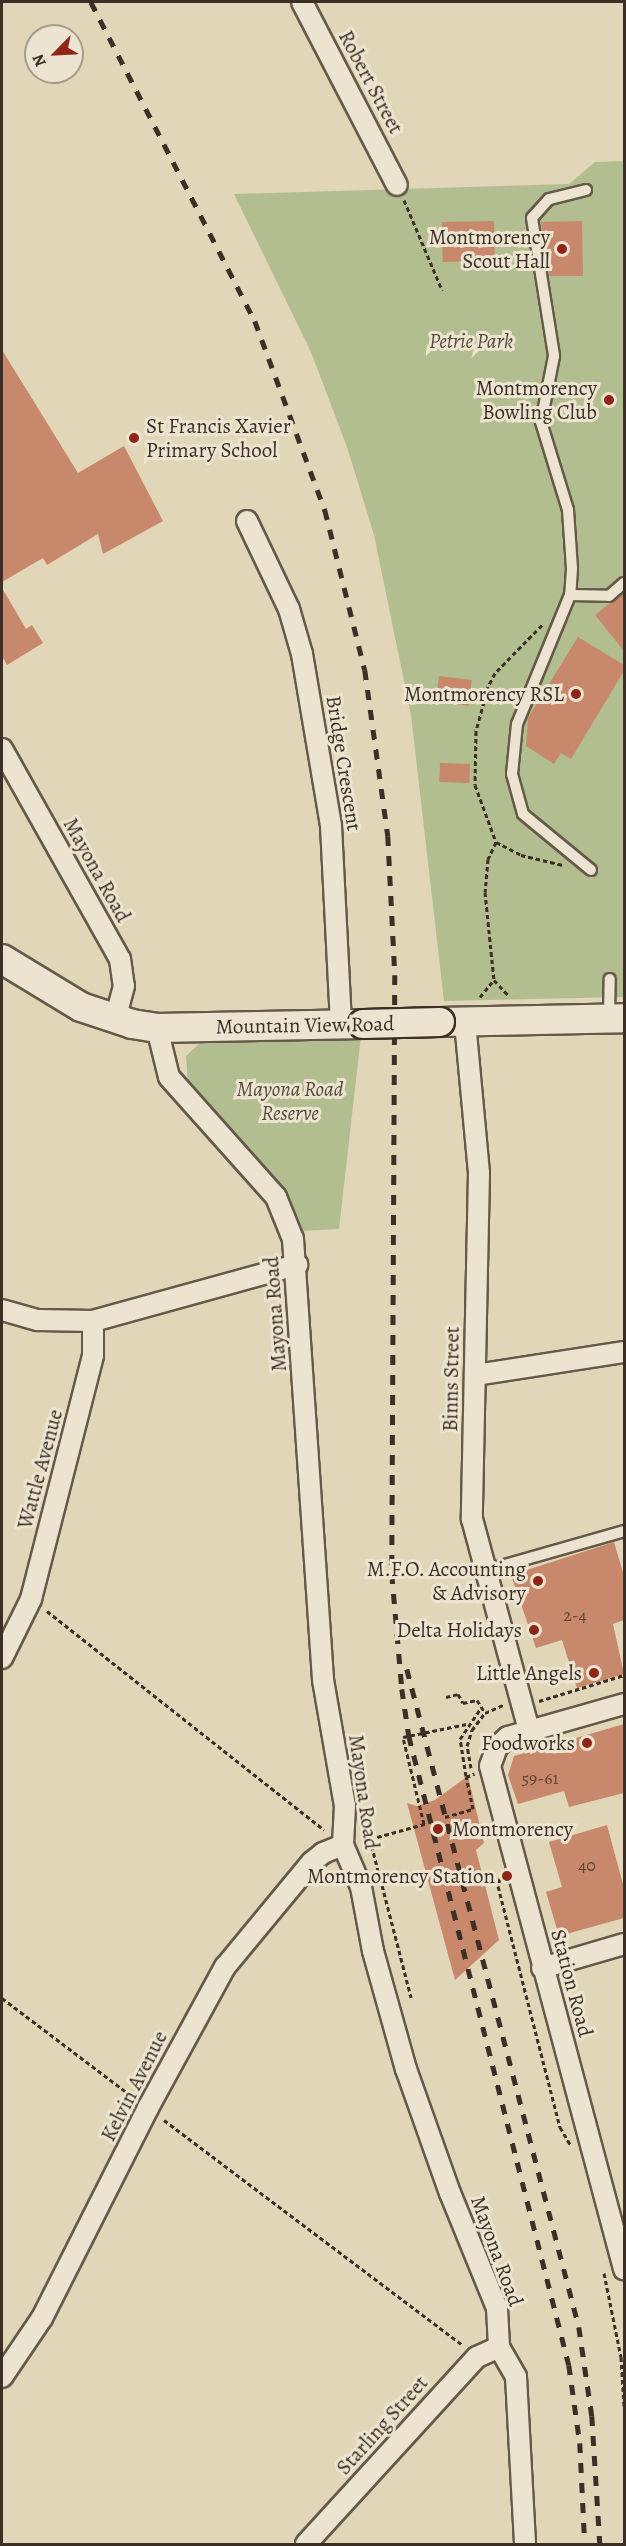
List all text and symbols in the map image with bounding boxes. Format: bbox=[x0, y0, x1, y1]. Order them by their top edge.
north arrow bbox=[24, 24, 84, 84]
street label: Robert Street bbox=[333, 26, 409, 138]
text: N bbox=[27, 51, 52, 70]
place label: Montmorency Scout Hall bbox=[429, 224, 550, 274]
marker: Montmorency Scout Hall bbox=[555, 242, 569, 256]
park label: Petrie Park bbox=[429, 328, 513, 354]
place label: Montmorency Bowling Club bbox=[476, 375, 597, 425]
marker: Montmorency Bowling Club bbox=[602, 393, 616, 407]
place label: St Francis Xavier Primary School bbox=[146, 413, 291, 463]
marker: St Francis Xavier Primary School bbox=[127, 431, 141, 445]
place label: Montmorency RSL bbox=[404, 681, 564, 707]
marker: Montmorency RSL bbox=[569, 687, 583, 701]
street label: Bridge Crescent bbox=[321, 694, 367, 832]
street label: Mayona Road bbox=[58, 813, 136, 927]
street label: Mountain View Road bbox=[215, 1011, 395, 1039]
park label: Mayona Road Reserve bbox=[237, 1076, 343, 1126]
street label: Mayona Road bbox=[258, 1255, 292, 1373]
street label: Binns Street bbox=[437, 1326, 465, 1432]
street label: Wattle Avenue bbox=[12, 1406, 68, 1532]
place label: M.F.O. Accounting & Advisory bbox=[366, 1556, 526, 1606]
marker: M.F.O. Accounting & Advisory bbox=[531, 1574, 545, 1588]
house number: 2-4 bbox=[563, 1604, 587, 1626]
place label: Delta Holidays bbox=[396, 1617, 522, 1643]
marker: Delta Holidays bbox=[527, 1623, 541, 1637]
place label: Little Angels bbox=[476, 1660, 582, 1686]
marker: Little Angels bbox=[587, 1666, 601, 1680]
place label: Foodworks bbox=[481, 1730, 575, 1756]
street label: Mayona Road bbox=[343, 1733, 385, 1851]
marker: Foodworks bbox=[580, 1736, 594, 1750]
house number: 59-61 bbox=[521, 1767, 559, 1789]
place label: Montmorency bbox=[452, 1816, 573, 1842]
marker: Montmorency bbox=[429, 1820, 447, 1838]
house number: 40 bbox=[578, 1854, 596, 1876]
place label: Montmorency Station bbox=[307, 1863, 495, 1889]
marker: Montmorency Station bbox=[500, 1869, 514, 1883]
street label: Station Road bbox=[546, 1926, 598, 2040]
street label: Kelvin Avenue bbox=[95, 2027, 173, 2145]
street label: Mayona Road bbox=[465, 2192, 529, 2310]
street label: Starling Street bbox=[331, 2370, 433, 2480]

